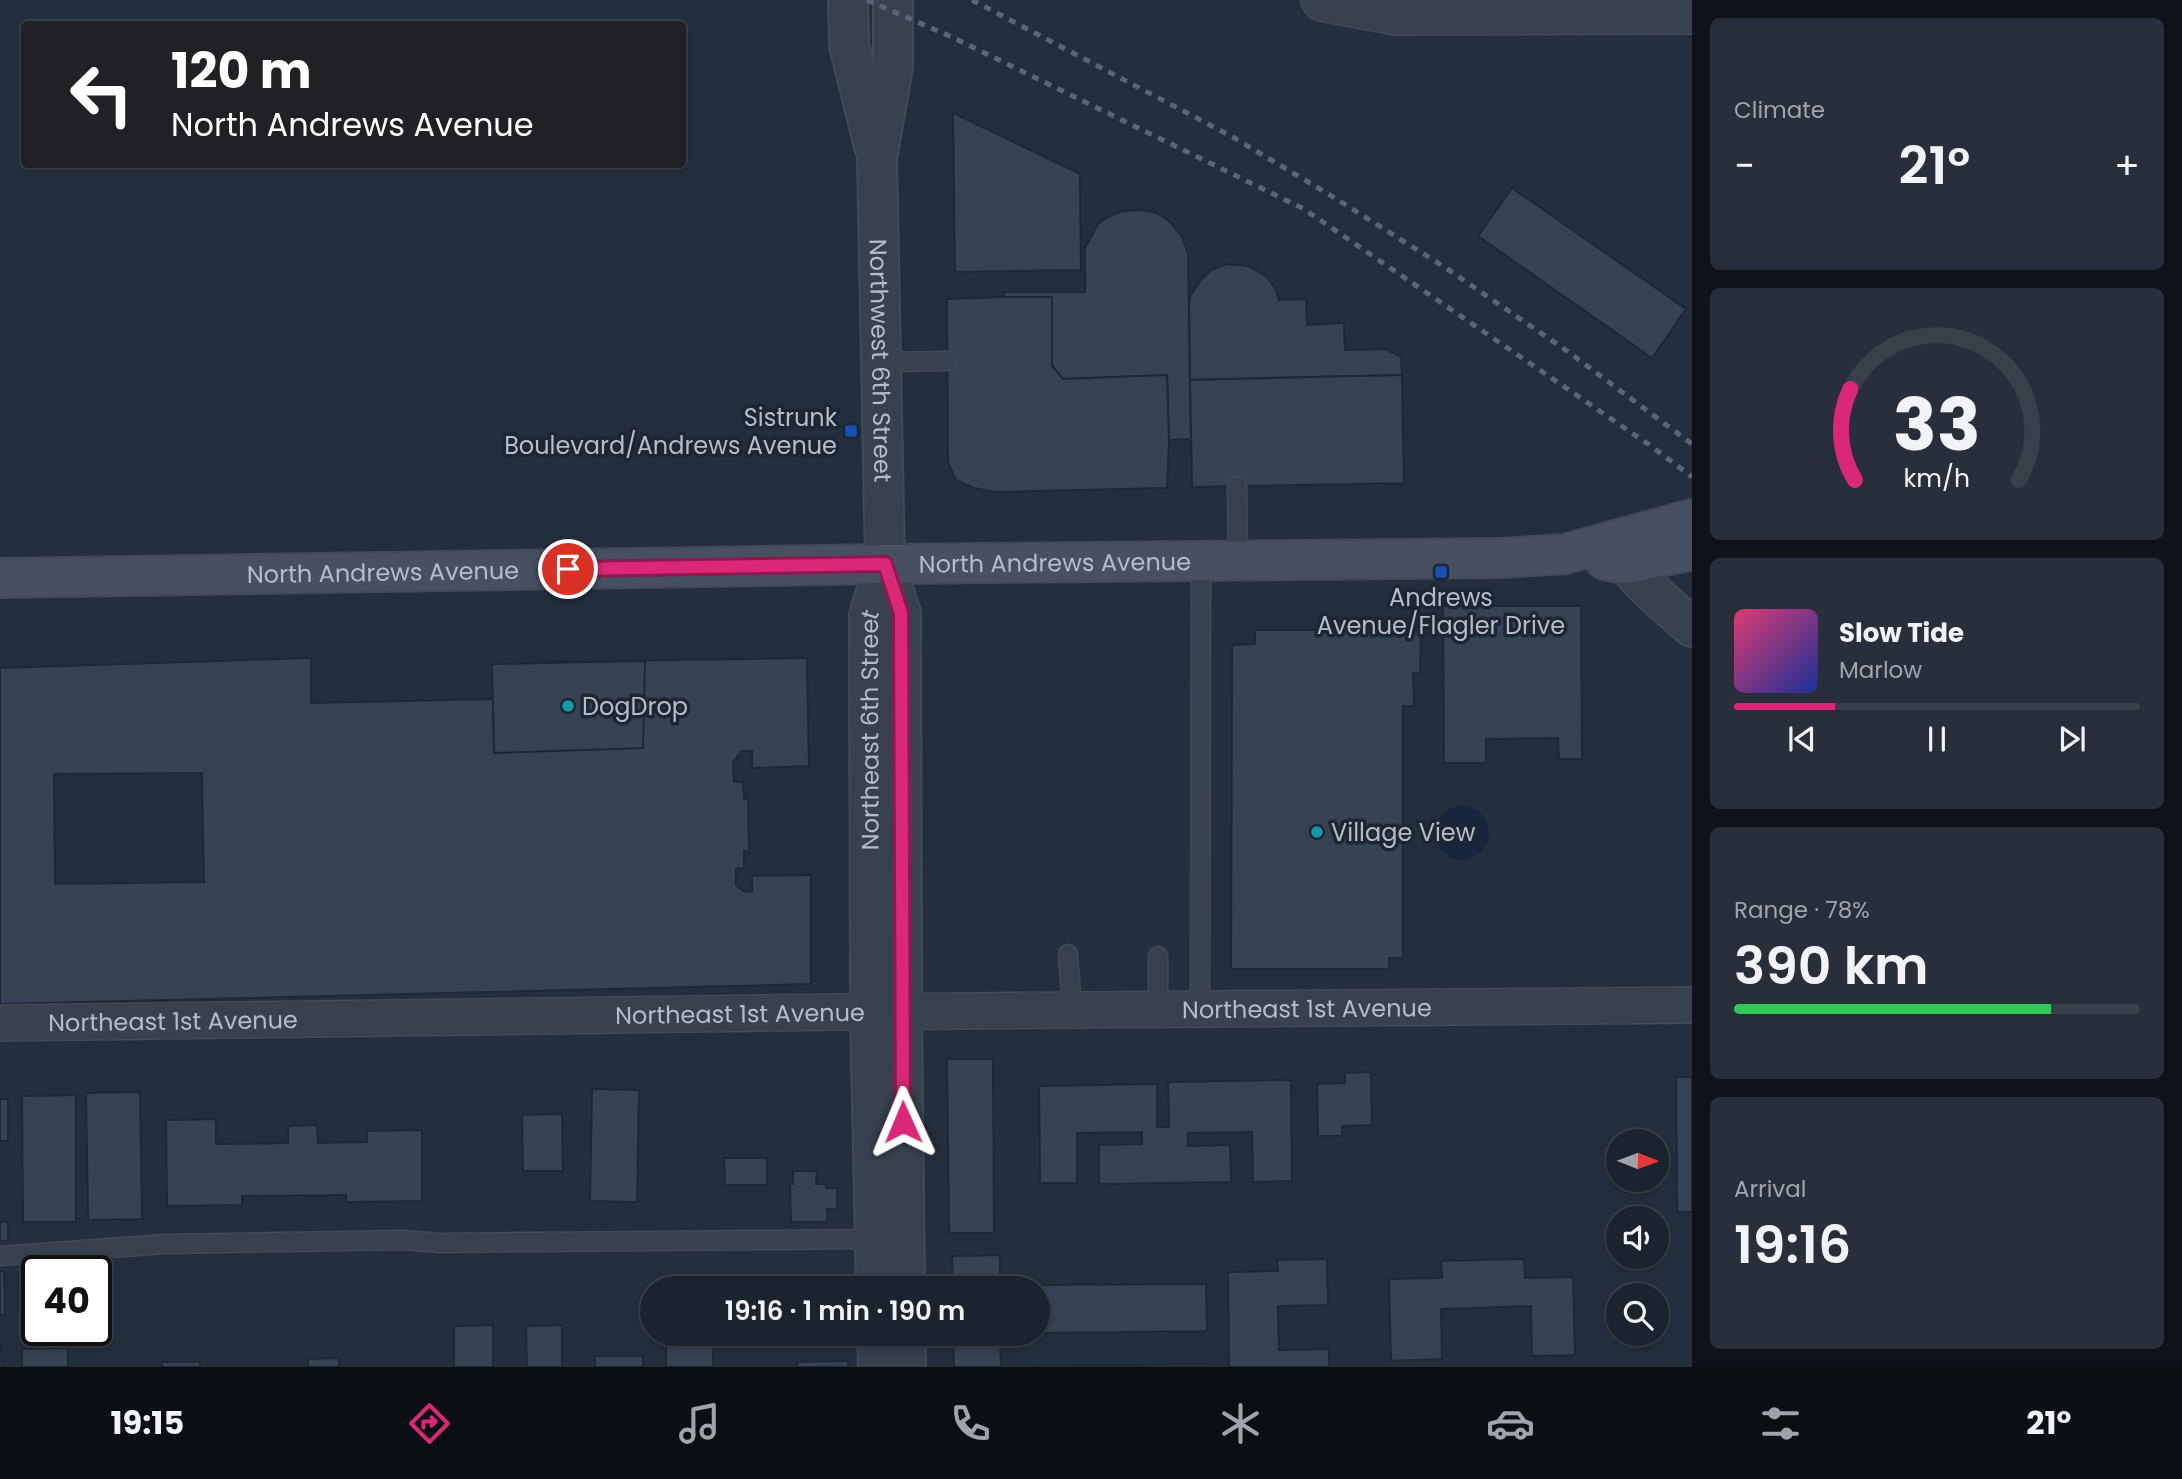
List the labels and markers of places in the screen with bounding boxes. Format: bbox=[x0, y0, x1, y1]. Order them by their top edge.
place label: Sistrunk Boulevard/Andrews Avenue bbox=[504, 401, 838, 462]
marker: Sistrunk Boulevard/Andrews Avenue bbox=[843, 423, 859, 439]
pin bbox=[538, 539, 598, 599]
marker: Andrews Avenue/Flagler Drive bbox=[1433, 564, 1449, 580]
place label: Andrews Avenue/Flagler Drive bbox=[1317, 581, 1565, 642]
place label: DogDrop bbox=[582, 690, 688, 723]
marker: DogDrop bbox=[560, 698, 576, 714]
place label: Village View bbox=[1331, 816, 1476, 849]
marker: Village View bbox=[1309, 824, 1325, 840]

